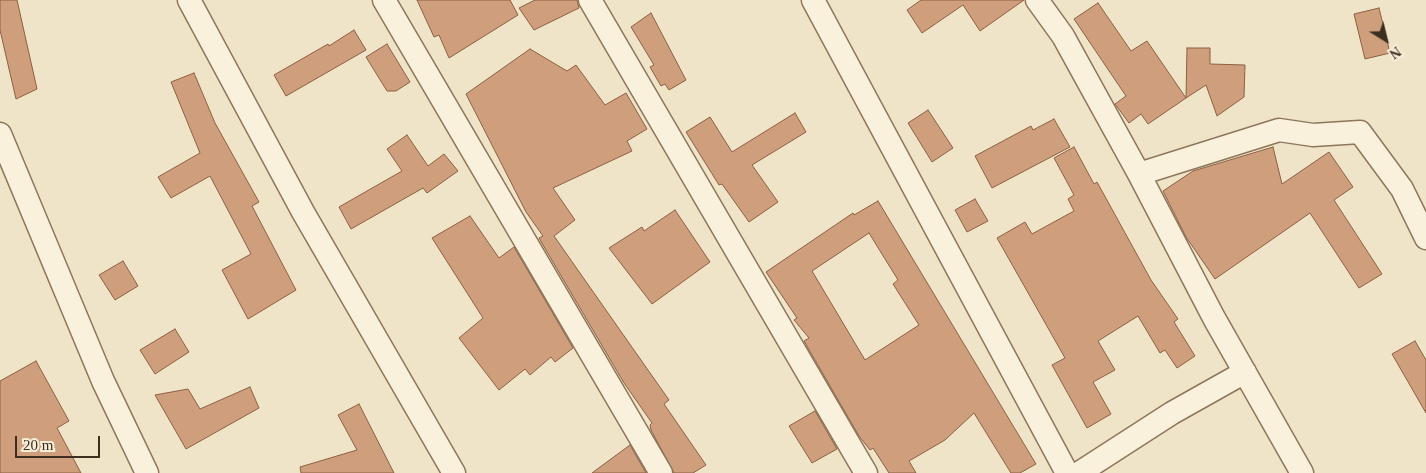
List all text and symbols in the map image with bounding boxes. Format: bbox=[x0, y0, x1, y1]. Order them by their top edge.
north arrow bbox=[1361, 15, 1411, 65]
text: N bbox=[1387, 43, 1404, 62]
scale bar bbox=[18, 426, 102, 458]
text: 20 m bbox=[23, 437, 53, 453]

